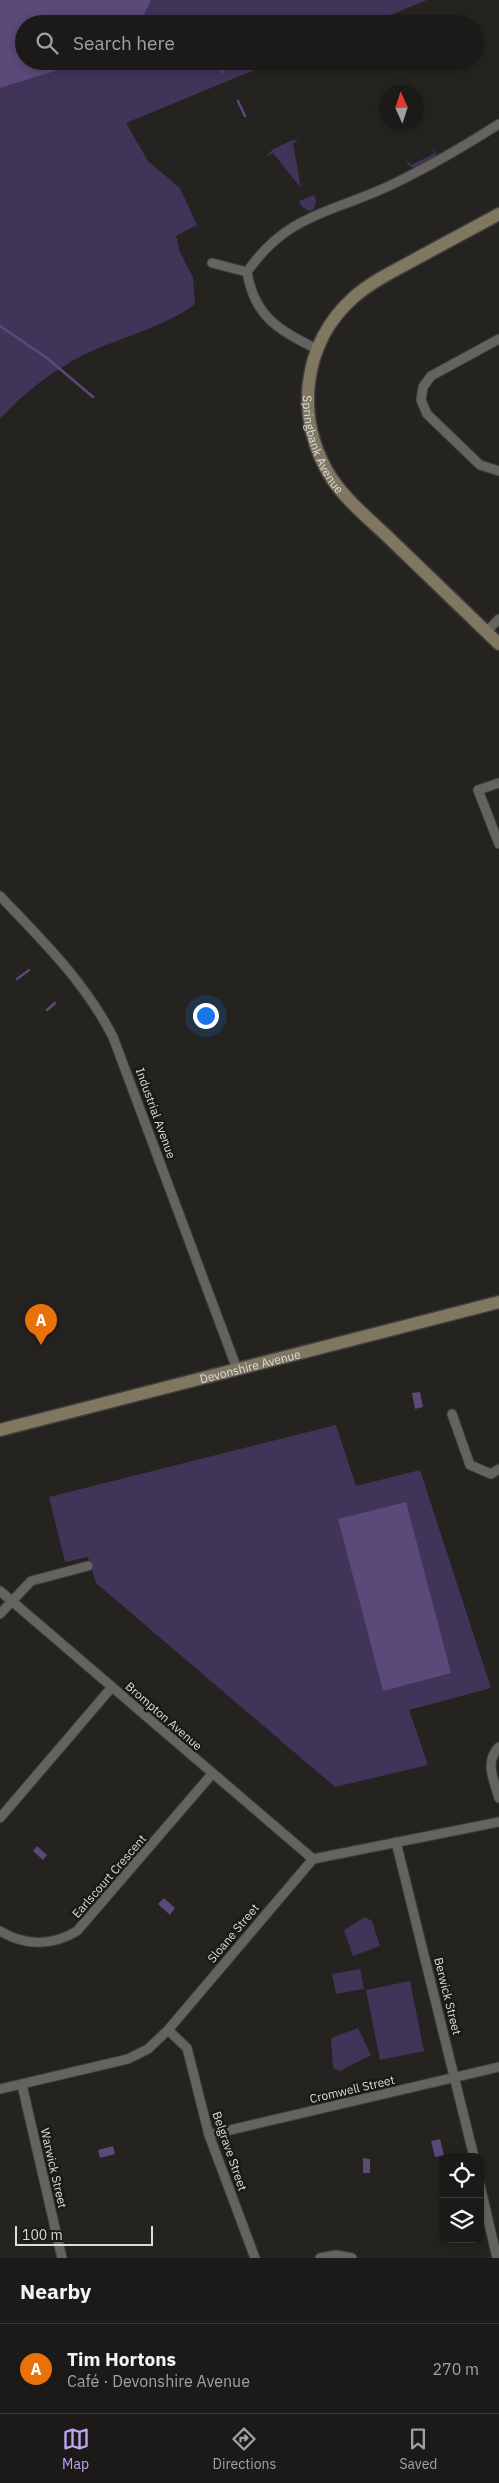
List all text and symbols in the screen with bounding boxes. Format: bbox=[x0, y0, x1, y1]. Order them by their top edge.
search box bbox=[15, 15, 484, 70]
icon: search bbox=[33, 29, 61, 57]
text: Search here bbox=[73, 31, 175, 55]
north arrow bbox=[379, 85, 424, 130]
street label: Springbank Avenue bbox=[301, 395, 348, 497]
your location bbox=[193, 1003, 219, 1029]
street label: Industrial Avenue bbox=[133, 1066, 179, 1161]
pin: A bbox=[25, 1304, 57, 1345]
street label: Devonshire Avenue bbox=[198, 1346, 302, 1386]
street label: Brompton Avenue bbox=[123, 1679, 206, 1754]
street label: Earlscourt Crescent bbox=[69, 1831, 149, 1921]
street label: Sloane Street bbox=[204, 1900, 262, 1966]
street label: Berwick Street bbox=[431, 1956, 465, 2036]
street label: Cromwell Street bbox=[308, 2072, 396, 2106]
street label: Belgrave Street bbox=[209, 2109, 251, 2193]
street label: Warwick Street bbox=[37, 2126, 71, 2210]
map controls bbox=[439, 2153, 484, 2243]
button: locate bbox=[439, 2153, 484, 2198]
button: layers bbox=[439, 2198, 484, 2243]
scale bar bbox=[15, 2223, 152, 2246]
text: 100 m bbox=[22, 2226, 63, 2244]
text: Nearby bbox=[20, 2277, 91, 2305]
text: Tim Hortons bbox=[67, 2347, 176, 2371]
text: A bbox=[31, 2359, 41, 2379]
text: 270 m bbox=[432, 2359, 479, 2379]
text: Café · Devonshire Avenue bbox=[67, 2371, 250, 2391]
tab: Map bbox=[62, 2425, 90, 2473]
tab: Directions bbox=[213, 2425, 276, 2473]
tab: Saved bbox=[399, 2425, 437, 2473]

